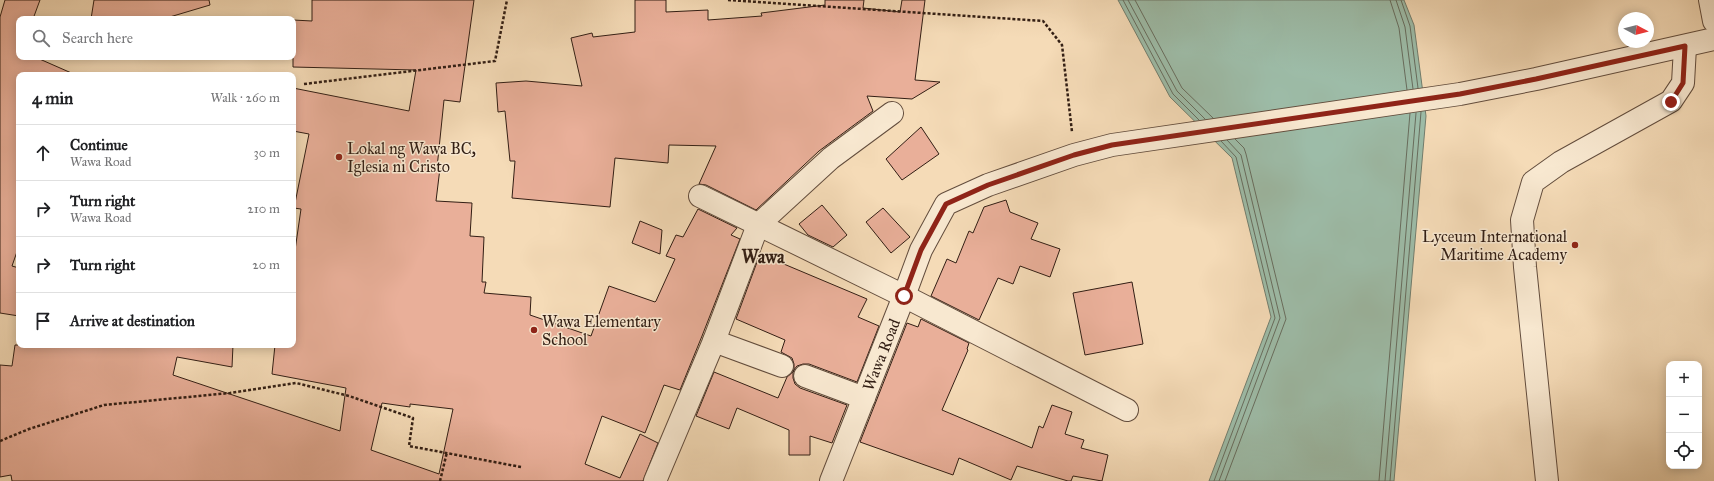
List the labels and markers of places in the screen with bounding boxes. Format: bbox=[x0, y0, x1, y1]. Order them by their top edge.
place label: Lokal ng Wawa BC, Iglesia ni Cristo bbox=[347, 139, 476, 177]
marker: Lokal ng Wawa BC, Iglesia ni Cristo bbox=[334, 152, 344, 162]
place label: Lyceum International Maritime Academy bbox=[1422, 227, 1568, 264]
marker: Lyceum International Maritime Academy bbox=[1570, 240, 1580, 250]
place label: Wawa Elementary School bbox=[542, 312, 661, 349]
marker: Wawa Elementary School bbox=[529, 325, 539, 335]

